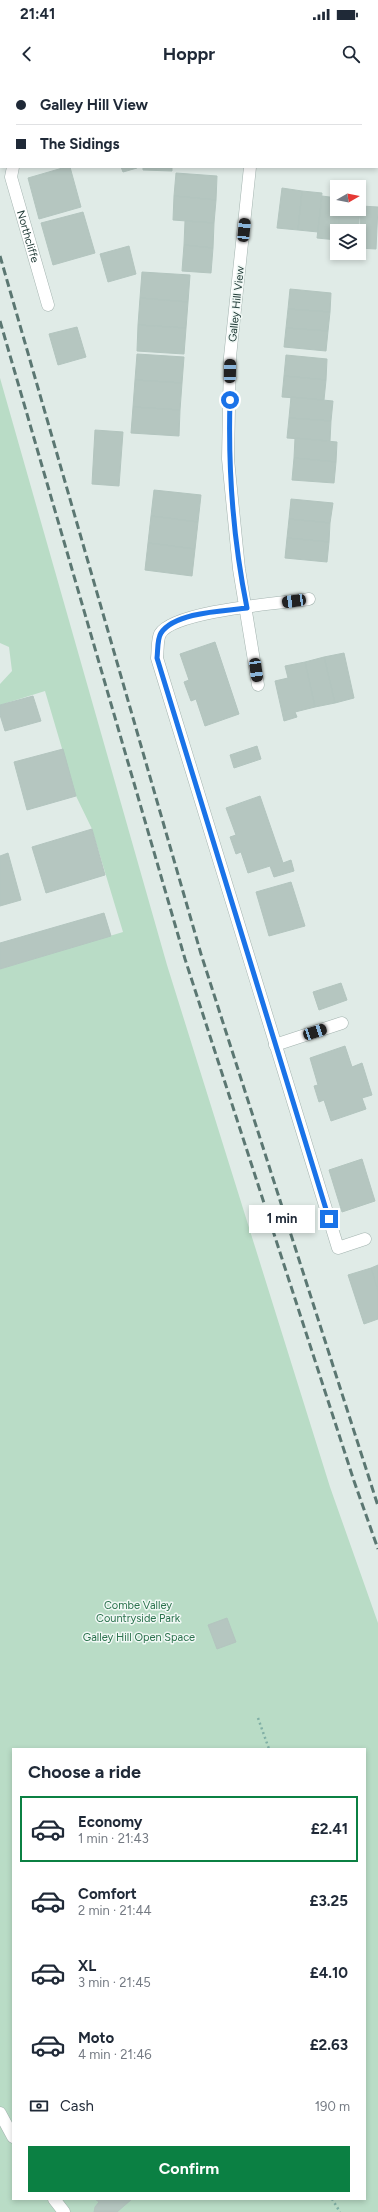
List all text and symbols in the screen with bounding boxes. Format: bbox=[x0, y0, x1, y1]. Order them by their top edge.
text: 21:41 bbox=[20, 5, 55, 23]
icon: back bbox=[16, 43, 38, 65]
text: Hoppr bbox=[163, 43, 215, 65]
icon: search bbox=[340, 43, 362, 65]
text: Galley Hill View bbox=[40, 96, 148, 114]
text: The Sidings bbox=[40, 135, 120, 153]
north arrow bbox=[330, 180, 366, 216]
map controls bbox=[330, 180, 366, 260]
street label: Northcliffe bbox=[14, 209, 41, 264]
car bbox=[237, 217, 251, 243]
button: layers bbox=[330, 224, 366, 260]
street label: Galley Hill View bbox=[226, 265, 247, 343]
car bbox=[224, 359, 236, 383]
route start bbox=[221, 391, 239, 409]
car bbox=[281, 593, 307, 609]
car bbox=[248, 657, 264, 683]
car bbox=[302, 1023, 328, 1041]
callout: 1 min bbox=[249, 1205, 315, 1233]
route end bbox=[320, 1210, 338, 1228]
text: 1 min bbox=[267, 1211, 297, 1226]
park label: Combe Valley Countryside Park bbox=[96, 1599, 181, 1625]
park label: Galley Hill Open Space bbox=[83, 1631, 195, 1644]
text: Choose a ride bbox=[28, 1761, 141, 1783]
icon: car bbox=[30, 1811, 66, 1847]
text: Economy bbox=[78, 1813, 143, 1831]
text: £2.41 bbox=[311, 1820, 348, 1838]
text: 1 min · 21:43 bbox=[78, 1831, 149, 1846]
icon: car bbox=[30, 1883, 66, 1919]
text: Comfort bbox=[78, 1885, 137, 1903]
text: £3.25 bbox=[310, 1892, 348, 1910]
text: 2 min · 21:44 bbox=[78, 1903, 152, 1918]
icon: car bbox=[30, 1955, 66, 1991]
text: XL bbox=[78, 1957, 96, 1975]
text: £4.10 bbox=[310, 1964, 348, 1982]
text: 3 min · 21:45 bbox=[78, 1975, 151, 1990]
icon: car bbox=[30, 2027, 66, 2063]
text: Moto bbox=[78, 2029, 114, 2047]
text: £2.63 bbox=[310, 2036, 348, 2054]
text: 4 min · 21:46 bbox=[78, 2047, 152, 2062]
icon: cash bbox=[28, 2095, 50, 2117]
text: Cash bbox=[60, 2097, 94, 2115]
text: 190 m bbox=[315, 2099, 350, 2114]
button: Confirm bbox=[28, 2146, 350, 2192]

